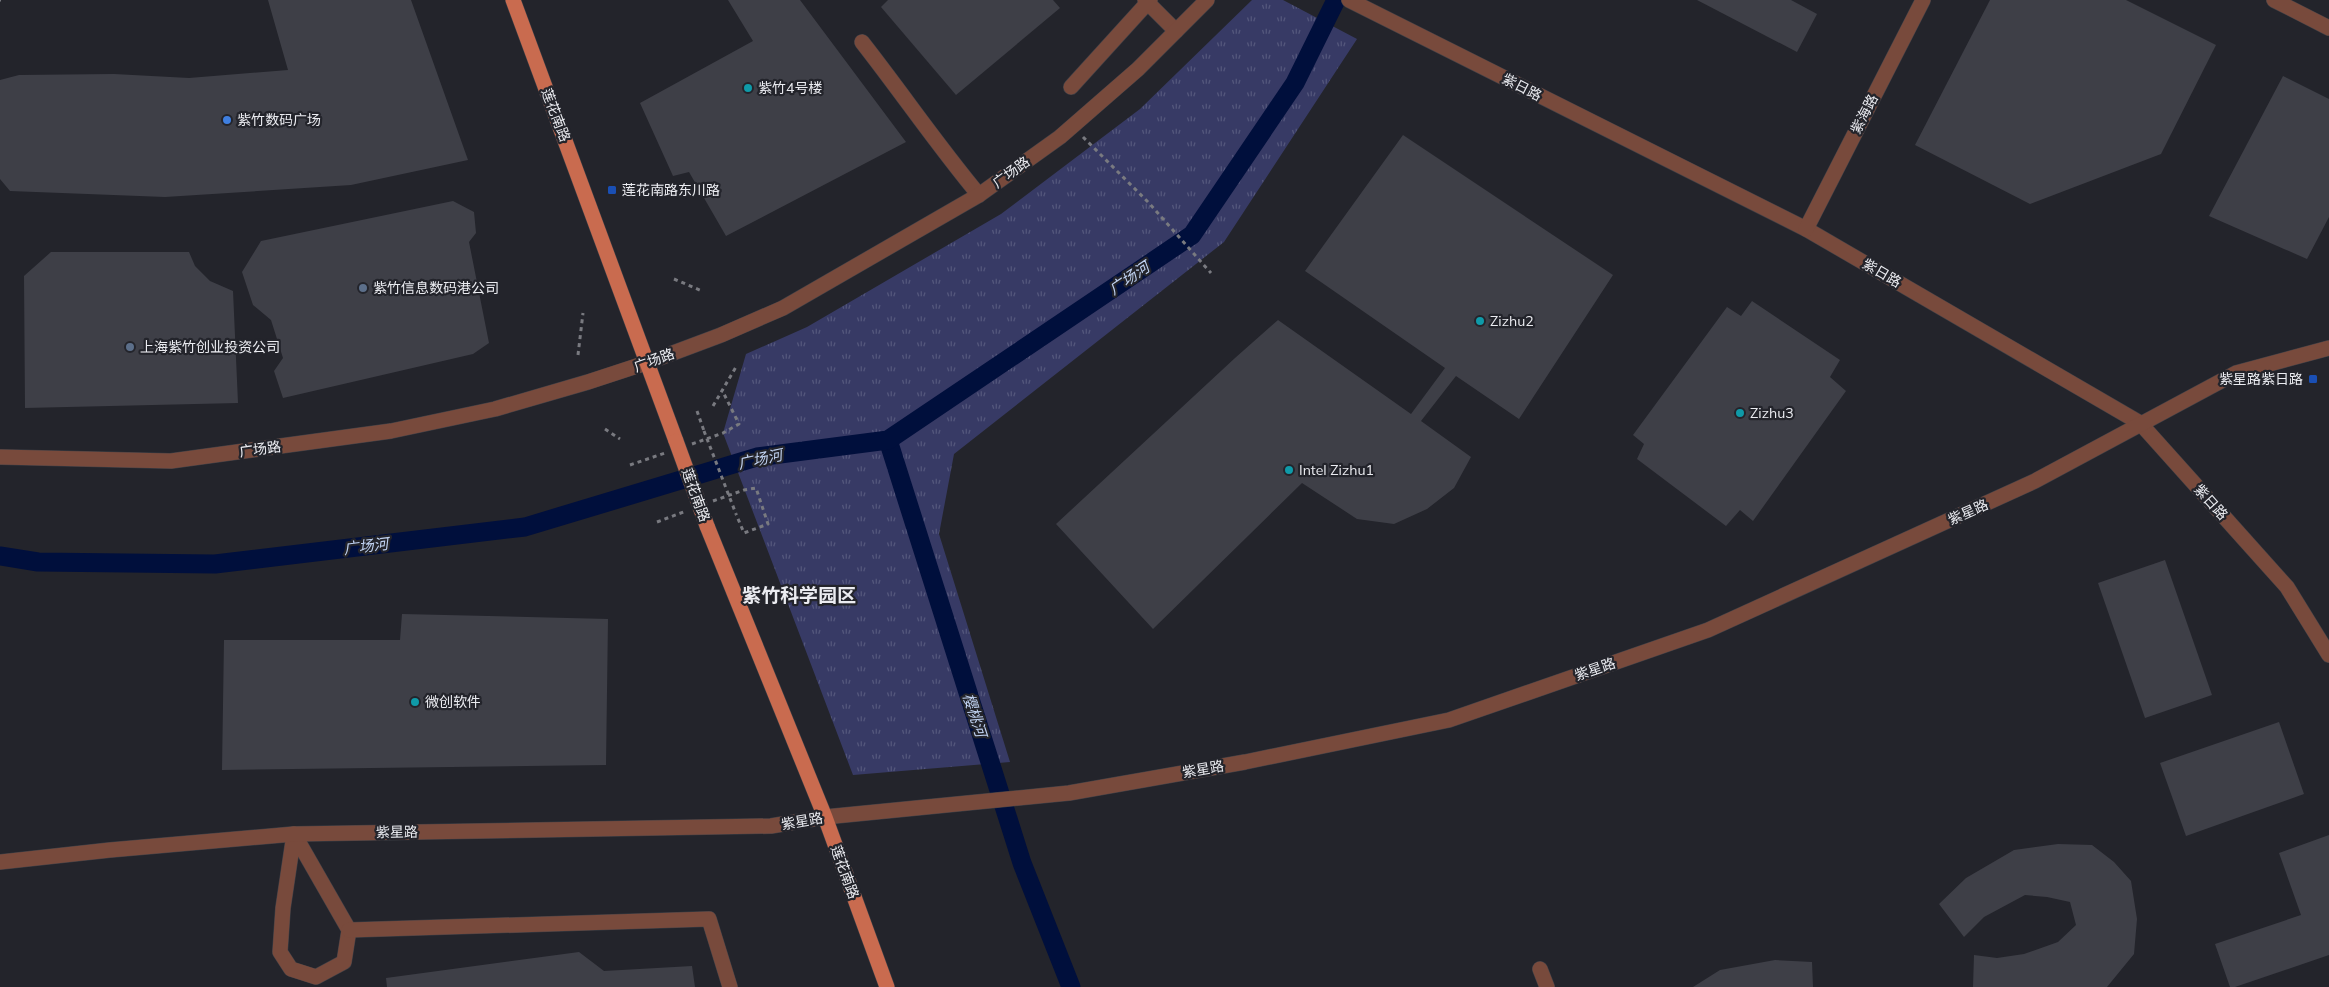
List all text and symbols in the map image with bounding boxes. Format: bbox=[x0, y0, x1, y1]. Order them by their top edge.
street label: 紫日路 bbox=[1499, 69, 1545, 105]
place label: 紫竹4号楼 bbox=[758, 79, 822, 97]
marker: 紫竹4号楼 bbox=[742, 82, 754, 94]
street label: 莲花南路 bbox=[538, 86, 574, 144]
street label: 紫海路 bbox=[1846, 91, 1882, 137]
place label: 紫竹数码广场 bbox=[237, 111, 321, 129]
marker: 紫竹数码广场 bbox=[221, 114, 233, 126]
street label: 广场路 bbox=[989, 152, 1033, 192]
place label: 莲花南路东川路 bbox=[622, 181, 720, 199]
marker: 莲花南路东川路 bbox=[606, 184, 618, 196]
street label: 紫日路 bbox=[1859, 255, 1905, 291]
water label: 广场河 bbox=[1105, 256, 1155, 298]
place label: 紫竹信息数码港公司 bbox=[373, 279, 499, 297]
marker: 紫竹信息数码港公司 bbox=[357, 282, 369, 294]
place label: Zizhu2 bbox=[1490, 312, 1534, 330]
marker: Zizhu2 bbox=[1474, 315, 1486, 327]
place label: 上海紫竹创业投资公司 bbox=[140, 338, 280, 356]
marker: 上海紫竹创业投资公司 bbox=[124, 341, 136, 353]
street label: 广场路 bbox=[631, 344, 677, 376]
place label: 紫星路紫日路 bbox=[2219, 370, 2303, 388]
marker: 紫星路紫日路 bbox=[2307, 373, 2319, 385]
place label: Zizhu3 bbox=[1750, 404, 1794, 422]
marker: Zizhu3 bbox=[1734, 407, 1746, 419]
street label: 广场路 bbox=[238, 437, 282, 461]
water label: 广场河 bbox=[736, 444, 787, 473]
place label: Intel Zizhu1 bbox=[1299, 461, 1374, 479]
marker: Intel Zizhu1 bbox=[1283, 464, 1295, 476]
street label: 莲花南路 bbox=[678, 466, 714, 524]
street label: 紫日路 bbox=[2190, 480, 2232, 524]
street label: 紫星路 bbox=[1945, 495, 1991, 529]
water label: 广场河 bbox=[343, 533, 392, 558]
district label: 紫竹科学园区 bbox=[742, 583, 856, 607]
street label: 紫星路 bbox=[1572, 654, 1618, 684]
water label: 樱桃河 bbox=[959, 691, 992, 742]
place label: 微创软件 bbox=[425, 693, 481, 711]
marker: 微创软件 bbox=[409, 696, 421, 708]
street label: 紫星路 bbox=[1181, 756, 1225, 782]
street label: 紫星路 bbox=[780, 808, 824, 834]
street label: 紫星路 bbox=[376, 823, 418, 841]
street label: 莲花南路 bbox=[827, 843, 863, 901]

